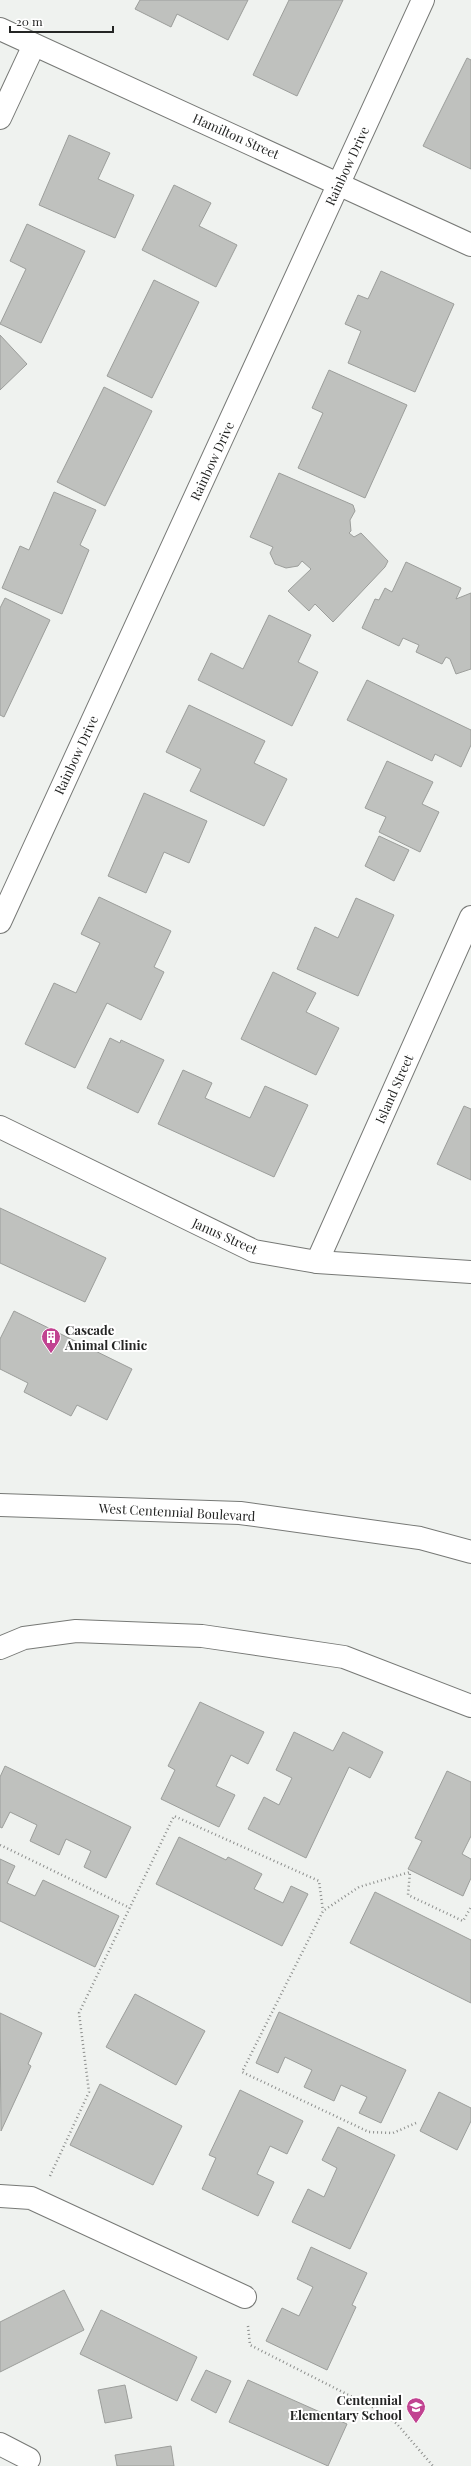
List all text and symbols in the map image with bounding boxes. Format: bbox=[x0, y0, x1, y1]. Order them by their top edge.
scale bar bbox=[10, 8, 113, 34]
text: 20 m bbox=[16, 13, 43, 29]
street label: Hamilton Street bbox=[190, 109, 282, 162]
street label: Rainbow Drive bbox=[321, 123, 373, 208]
street label: Rainbow Drive bbox=[186, 418, 238, 503]
street label: Rainbow Drive bbox=[50, 712, 102, 797]
street label: Island Street bbox=[371, 1051, 416, 1126]
street label: Janus Street bbox=[189, 1213, 261, 1258]
place label: Cascade Animal Clinic bbox=[64, 1321, 148, 1353]
building icon: Cascade Animal Clinic bbox=[40, 1326, 62, 1354]
street label: West Centennial Boulevard bbox=[97, 1499, 256, 1524]
place label: Centennial Elementary School bbox=[290, 2391, 402, 2423]
school or university icon: Centennial Elementary School bbox=[405, 2396, 427, 2424]

